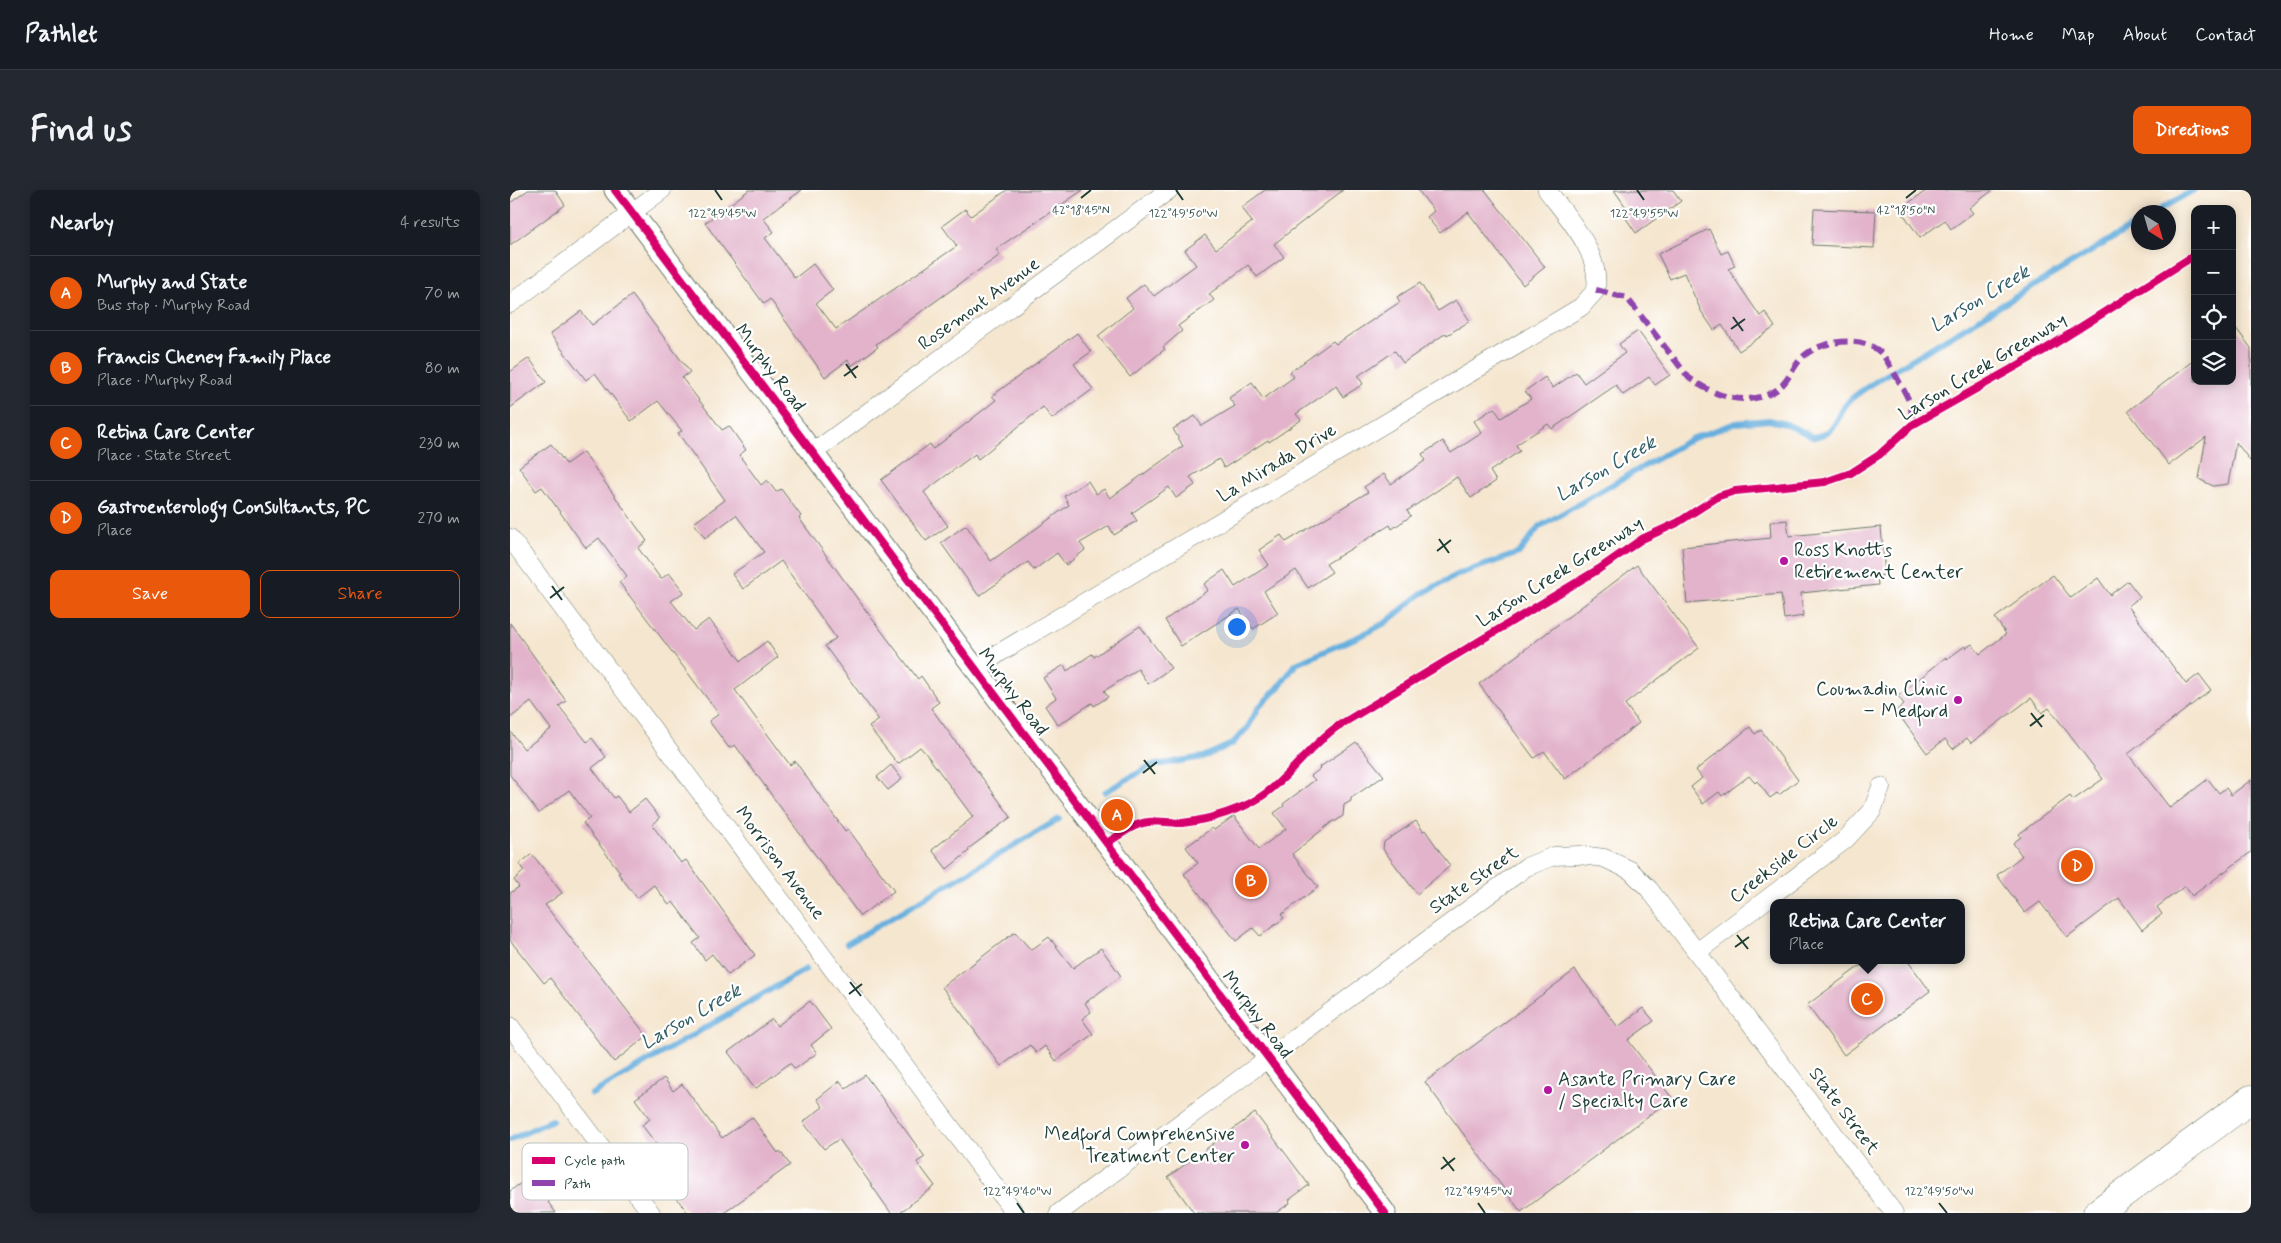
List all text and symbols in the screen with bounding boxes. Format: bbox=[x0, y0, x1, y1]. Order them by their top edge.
text: Pathlet bbox=[25, 19, 97, 50]
text: Home bbox=[1989, 23, 2034, 47]
text: Map bbox=[2062, 23, 2095, 47]
text: About bbox=[2123, 23, 2167, 47]
text: Contact bbox=[2195, 23, 2256, 47]
button: Directions bbox=[2133, 106, 2251, 154]
text: Find us bbox=[30, 107, 132, 153]
text: 42°18'45"N bbox=[1052, 203, 1110, 219]
text: 42°18'50"N bbox=[1877, 203, 1935, 219]
north arrow bbox=[2131, 205, 2176, 250]
map controls bbox=[2191, 205, 2236, 385]
button: + bbox=[2191, 205, 2236, 250]
text: 122°49'45"W bbox=[688, 206, 756, 222]
text: 122°49'50"W bbox=[1149, 206, 1218, 222]
text: 122°49'55"W bbox=[1610, 206, 1678, 222]
text: Nearby bbox=[50, 209, 114, 237]
text: 4 results bbox=[400, 212, 460, 233]
button: − bbox=[2191, 250, 2236, 295]
street label: Rosemont Avenue bbox=[913, 251, 1045, 357]
water label: Larson Creek bbox=[1925, 258, 2036, 339]
text: Murphy and State bbox=[97, 270, 247, 295]
text: A bbox=[61, 283, 71, 304]
text: 70 m bbox=[424, 283, 460, 304]
text: Bus stop · Murphy Road bbox=[97, 295, 250, 316]
button: locate bbox=[2191, 295, 2236, 340]
street label: Larson Creek Greenway bbox=[1895, 307, 2071, 427]
street label: Murphy Road bbox=[729, 319, 811, 417]
button: layers bbox=[2191, 340, 2236, 385]
text: Francis Cheney Family Place bbox=[97, 345, 331, 370]
text: B bbox=[61, 358, 71, 379]
text: 80 m bbox=[425, 358, 460, 379]
text: Place · Murphy Road bbox=[97, 370, 232, 391]
street label: La Mirada Drive bbox=[1213, 418, 1341, 508]
text: Retina Care Center bbox=[97, 420, 254, 445]
water label: Larson Creek bbox=[1551, 428, 1663, 509]
text: C bbox=[60, 433, 72, 454]
text: 230 m bbox=[419, 433, 460, 454]
text: Place · State Street bbox=[97, 445, 232, 466]
text: Gastroenterology Consultants, PC bbox=[97, 495, 370, 520]
text: D bbox=[60, 508, 72, 529]
text: 270 m bbox=[417, 508, 460, 529]
street label: Larson Creek Greenway bbox=[1472, 511, 1648, 633]
text: Place bbox=[97, 520, 132, 541]
place label: Ross Knotts Retirement Center bbox=[1794, 538, 1963, 585]
marker: Ross Knotts Retirement Center bbox=[1778, 555, 1790, 567]
button: Save bbox=[50, 570, 250, 618]
button: Share bbox=[260, 570, 460, 618]
your location bbox=[1224, 614, 1250, 640]
street label: Murphy Road bbox=[972, 643, 1054, 741]
place label: Coumadin Clinic – Medford bbox=[1816, 677, 1948, 727]
marker: Coumadin Clinic – Medford bbox=[1952, 694, 1964, 706]
pin: A bbox=[1101, 796, 1133, 834]
street label: Morrison Avenue bbox=[729, 801, 831, 925]
street label: Creekside Circle bbox=[1725, 809, 1844, 909]
street label: State Street bbox=[1425, 840, 1523, 920]
pin: D bbox=[2061, 847, 2093, 885]
pin: B bbox=[1235, 862, 1267, 900]
popup bbox=[1770, 899, 1965, 964]
text: Retina Care Center bbox=[1789, 909, 1946, 934]
text: Place bbox=[1789, 934, 1824, 955]
street label: Murphy Road bbox=[1216, 966, 1298, 1064]
water label: Larson Creek bbox=[636, 976, 748, 1057]
pin: C bbox=[1851, 980, 1883, 1018]
street label: State Street bbox=[1803, 1062, 1885, 1160]
place label: Asante Primary Care / Specialty Care bbox=[1558, 1067, 1736, 1114]
marker: Asante Primary Care / Specialty Care bbox=[1542, 1084, 1554, 1096]
place label: Medford Comprehensive Treatment Center bbox=[1044, 1122, 1235, 1169]
marker: Medford Comprehensive Treatment Center bbox=[1239, 1139, 1251, 1151]
legend bbox=[522, 1143, 688, 1200]
text: Cycle path bbox=[564, 1152, 625, 1170]
text: Path bbox=[564, 1175, 591, 1193]
text: 122°49'40"W bbox=[983, 1184, 1051, 1200]
text: 122°49'45"W bbox=[1444, 1184, 1512, 1200]
text: 122°49'50"W bbox=[1905, 1184, 1974, 1200]

